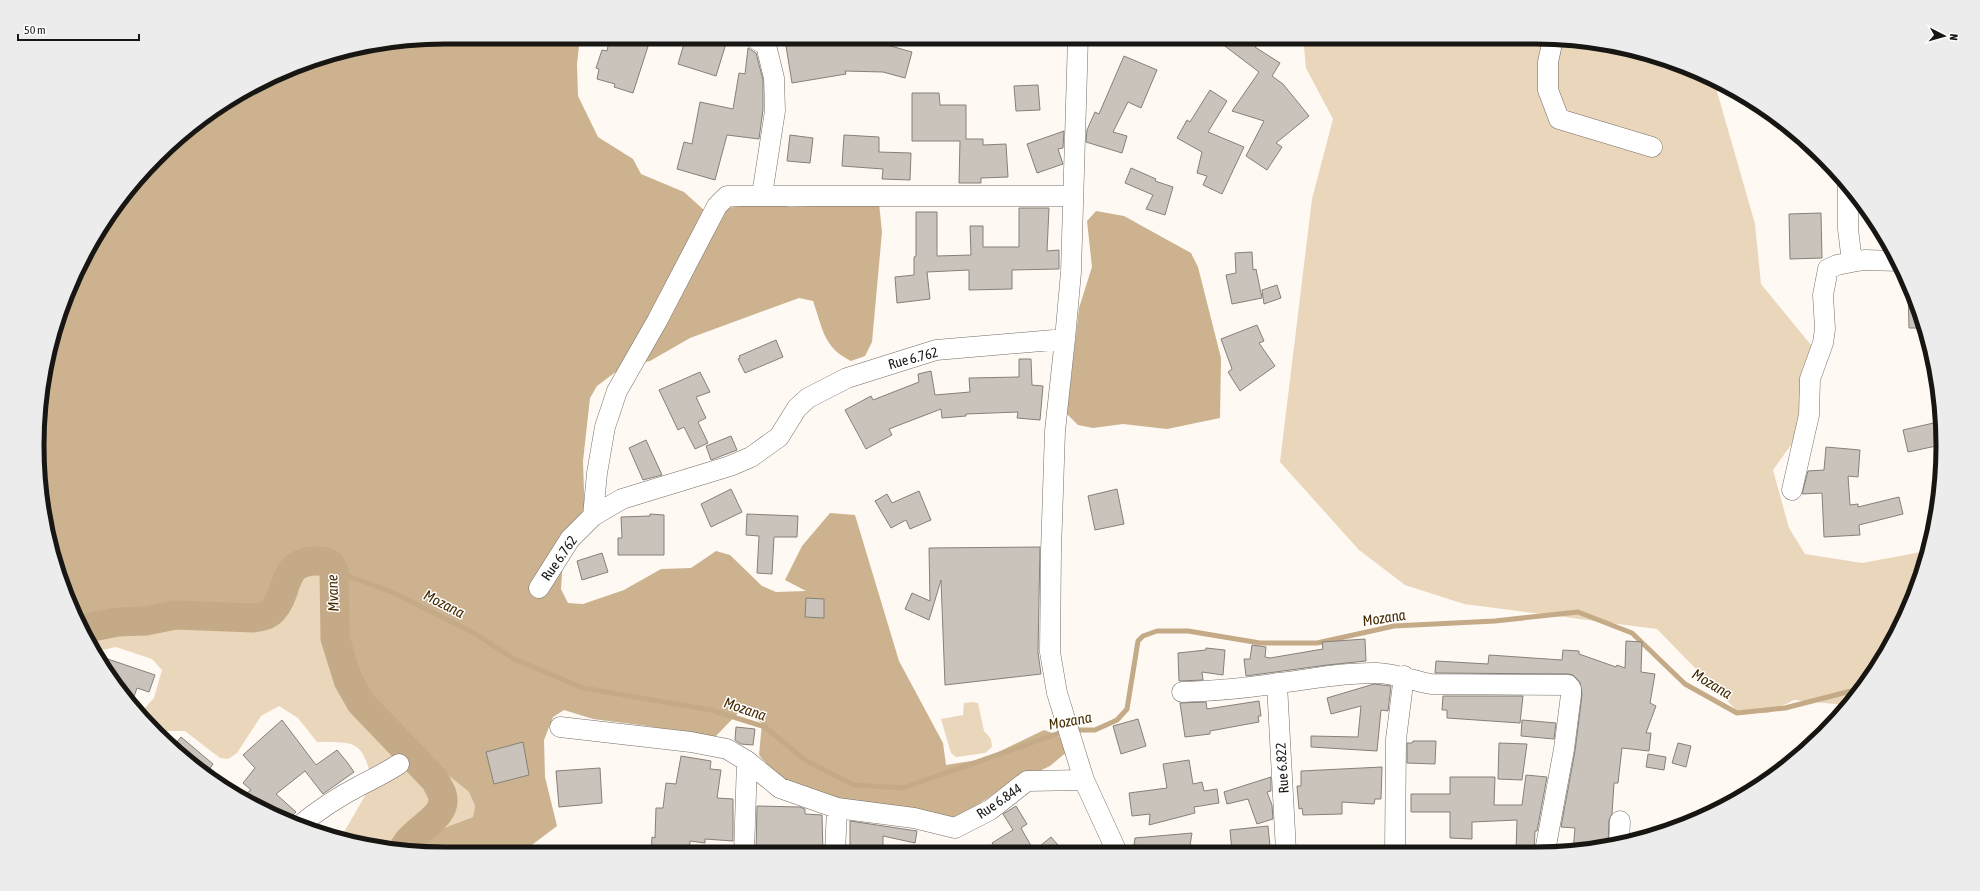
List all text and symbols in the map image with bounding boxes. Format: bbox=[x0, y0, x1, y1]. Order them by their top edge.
scale bar bbox=[18, 16, 139, 42]
north arrow bbox=[1924, 16, 1964, 56]
text: 50 m bbox=[24, 23, 46, 37]
text: N bbox=[1948, 33, 1960, 41]
street label: Rue 6.762 bbox=[886, 344, 940, 372]
street label: Rue 6.762 bbox=[538, 533, 580, 583]
water label: Mvane bbox=[323, 574, 342, 612]
water label: Mozana bbox=[421, 586, 467, 621]
water label: Mozana bbox=[1361, 606, 1407, 629]
water label: Mozana bbox=[1689, 665, 1735, 702]
water label: Mozana bbox=[722, 693, 768, 724]
water label: Mozana bbox=[1047, 708, 1093, 733]
street label: Rue 6.822 bbox=[1272, 742, 1292, 794]
street label: Rue 6.844 bbox=[973, 780, 1025, 822]

